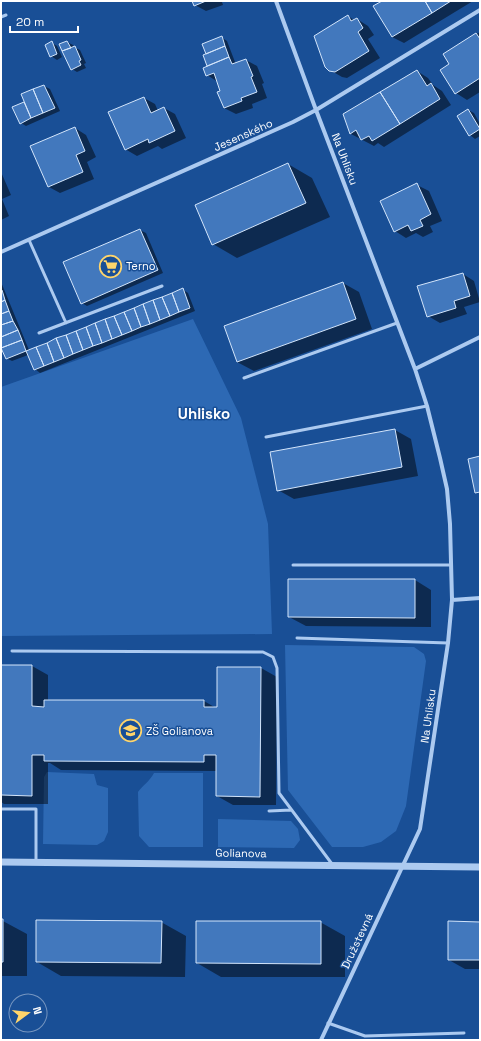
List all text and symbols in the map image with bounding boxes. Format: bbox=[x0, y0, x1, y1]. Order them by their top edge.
scale bar bbox=[10, 8, 78, 34]
text: 20 m bbox=[16, 14, 44, 30]
street label: Jesenského bbox=[211, 116, 275, 154]
street label: Na Uhlisku bbox=[329, 131, 361, 187]
supermarket icon: Terno bbox=[98, 253, 124, 279]
place label: Terno bbox=[126, 259, 156, 273]
district label: Uhlisko bbox=[178, 404, 230, 423]
street label: Na Uhlisku bbox=[417, 688, 439, 744]
school or university icon: ZŠ Golianova bbox=[118, 718, 144, 744]
place label: ZŠ Golianova bbox=[146, 724, 214, 738]
street label: Golianova bbox=[215, 846, 267, 860]
street label: Družstevná bbox=[338, 910, 376, 971]
north arrow bbox=[8, 993, 48, 1033]
text: N bbox=[30, 1005, 45, 1016]

